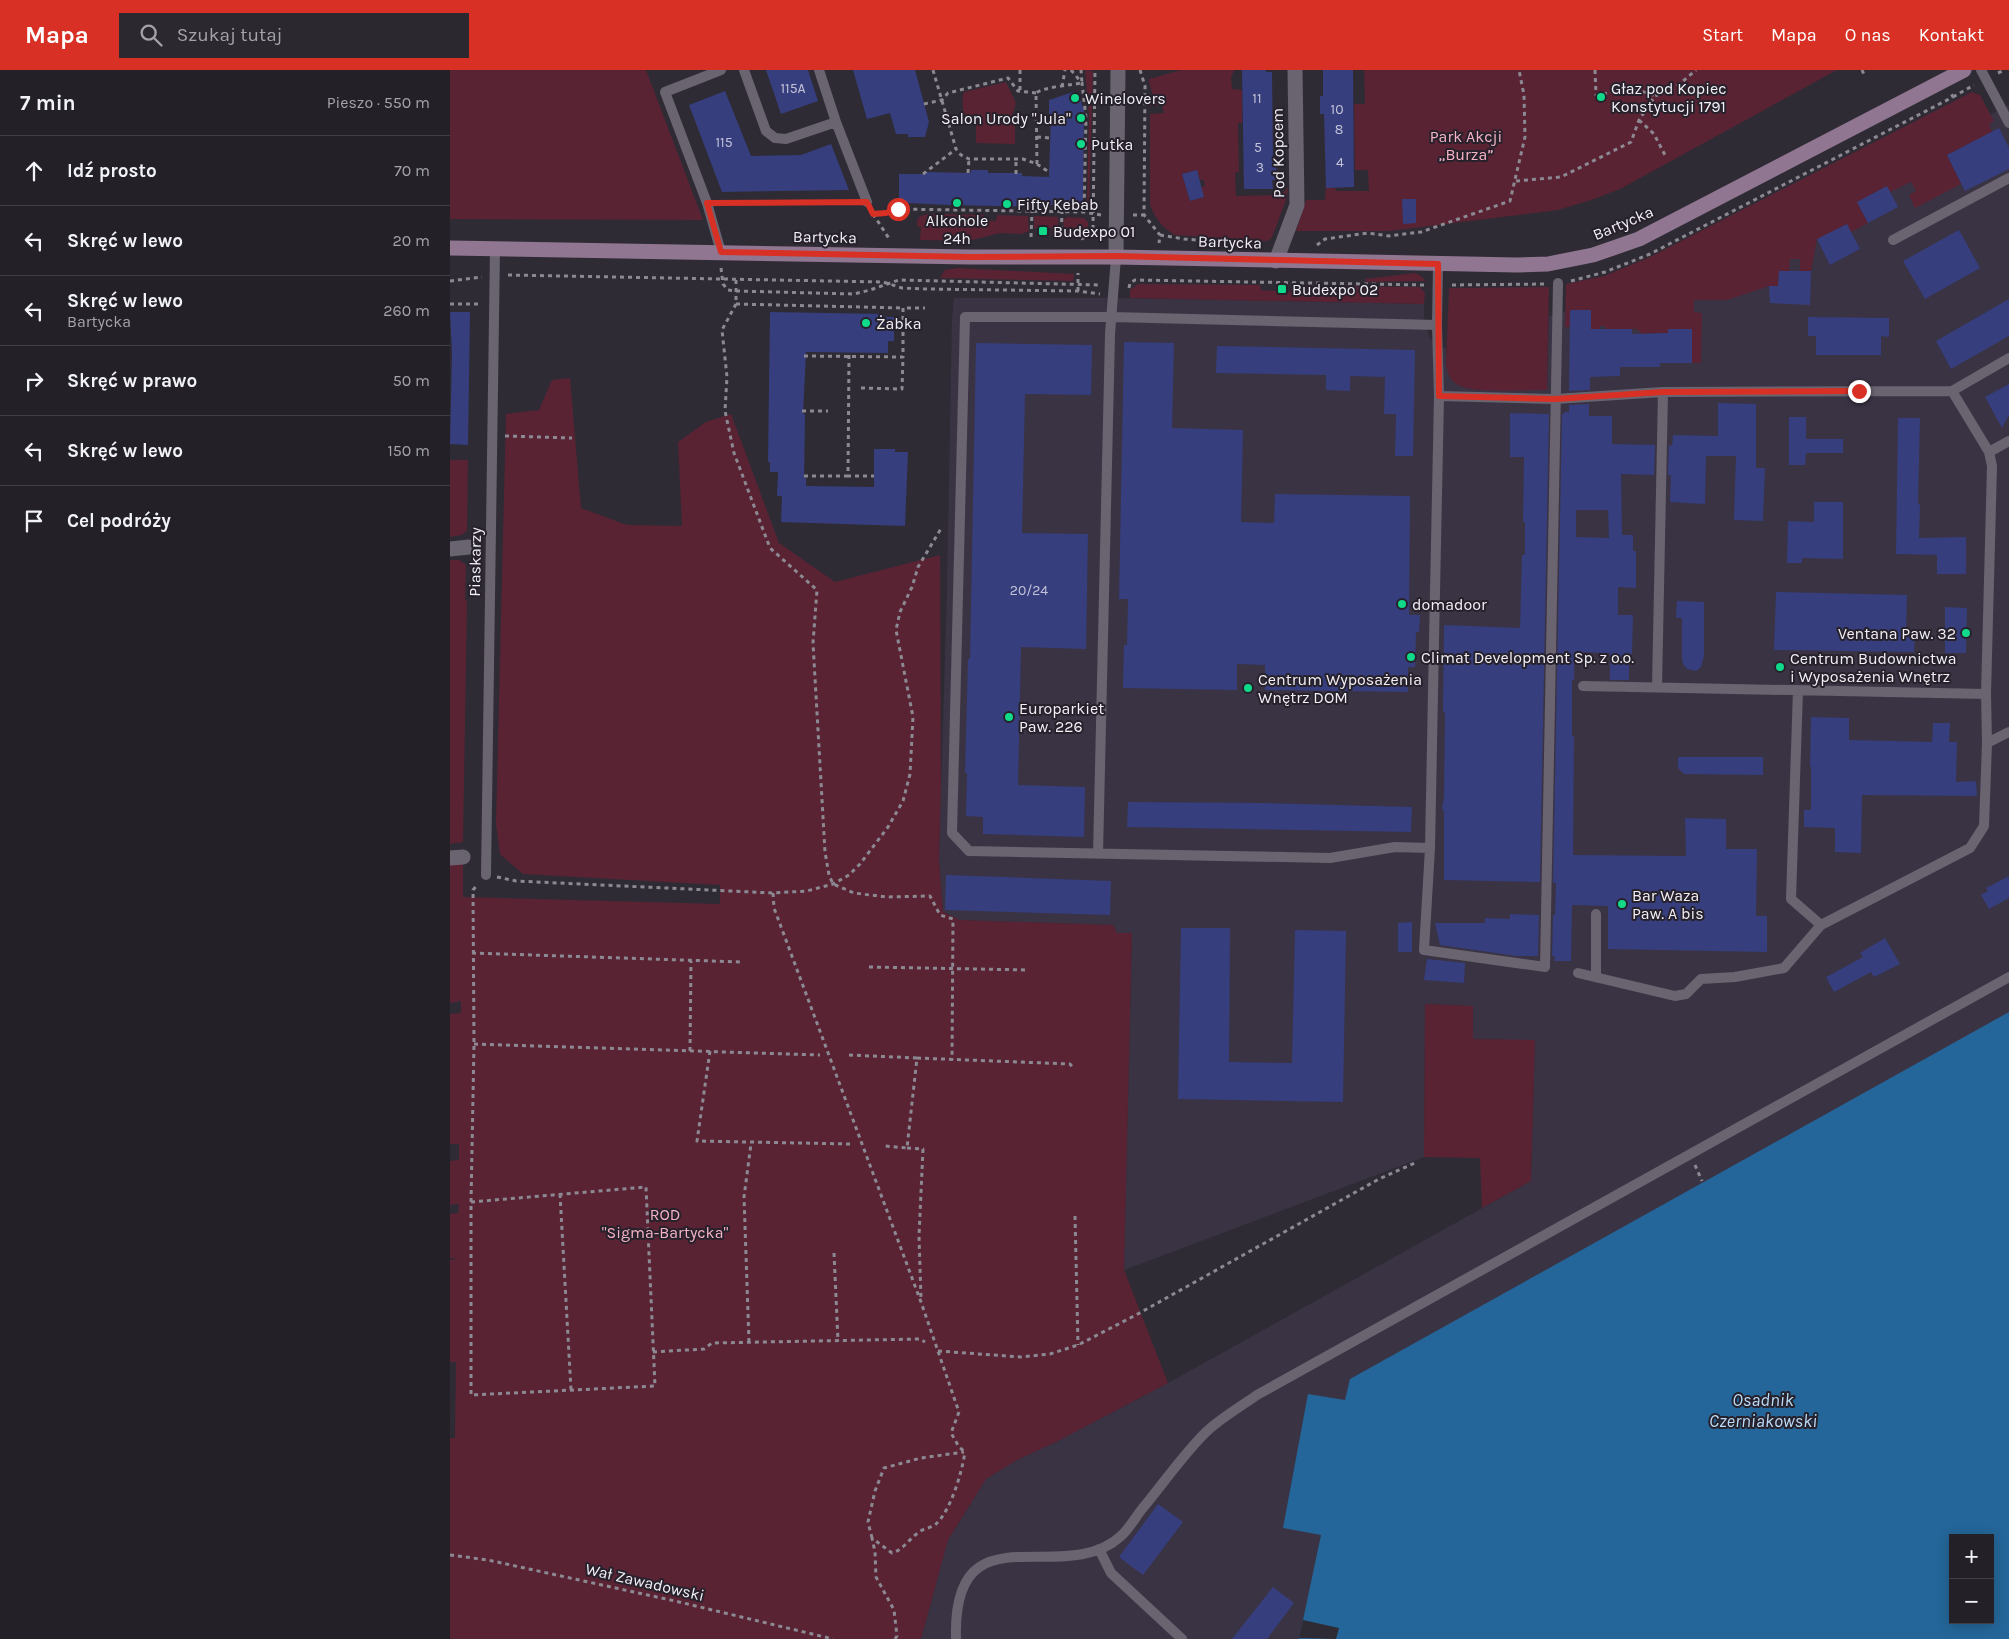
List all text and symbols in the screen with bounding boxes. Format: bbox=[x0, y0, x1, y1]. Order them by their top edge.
search box bbox=[119, 13, 469, 58]
text: Mapa bbox=[25, 21, 89, 49]
icon: search bbox=[137, 21, 165, 49]
text: Szukaj tutaj bbox=[177, 24, 283, 46]
text: Start bbox=[1702, 24, 1743, 46]
text: Mapa bbox=[1771, 24, 1817, 46]
text: O nas bbox=[1845, 24, 1891, 46]
text: Kontakt bbox=[1919, 24, 1984, 46]
place label: Głaz pod Kopiec Konstytucji 1791 bbox=[1611, 79, 1726, 116]
house number: 115A bbox=[780, 80, 806, 97]
place label: Winelovers bbox=[1085, 89, 1166, 108]
house number: 11 bbox=[1252, 90, 1262, 107]
text: 7 min bbox=[20, 91, 76, 115]
marker: Głaz pod Kopiec Konstytucji 1791 bbox=[1595, 91, 1607, 103]
marker: Winelovers bbox=[1069, 92, 1081, 104]
text: Pieszo · 550 m bbox=[327, 93, 430, 112]
house number: 10 bbox=[1331, 101, 1343, 118]
street label: Pod Kopcem bbox=[1268, 108, 1288, 198]
place label: Salon Urody "Jula" bbox=[941, 109, 1071, 128]
marker: Salon Urody "Jula" bbox=[1075, 112, 1087, 124]
house number: 8 bbox=[1335, 121, 1343, 138]
park label: Park Akcji „Burza” bbox=[1430, 127, 1502, 164]
house number: 115 bbox=[715, 134, 733, 151]
place label: Putka bbox=[1091, 135, 1133, 154]
marker: Putka bbox=[1075, 138, 1087, 150]
house number: 5 bbox=[1254, 139, 1262, 156]
house number: 4 bbox=[1336, 154, 1344, 171]
icon: ahead bbox=[20, 157, 48, 185]
house number: 3 bbox=[1256, 159, 1264, 176]
text: Idź prosto bbox=[67, 160, 157, 182]
text: 70 m bbox=[394, 161, 430, 180]
place label: Fifty Kebab bbox=[1017, 195, 1099, 214]
marker: Alkohole 24h bbox=[951, 197, 963, 209]
route start bbox=[887, 198, 910, 221]
marker: Fifty Kebab bbox=[1001, 198, 1013, 210]
street label: Bartycka bbox=[1590, 202, 1656, 244]
place label: Alkohole 24h bbox=[926, 211, 988, 248]
place label: Budexpo 01 bbox=[1053, 222, 1135, 241]
marker: Budexpo 01 bbox=[1037, 225, 1049, 237]
icon: left bbox=[20, 227, 48, 255]
street label: Bartycka bbox=[793, 227, 857, 247]
text: Skręć w lewo bbox=[67, 230, 183, 252]
text: 20 m bbox=[392, 231, 430, 250]
street label: Bartycka bbox=[1198, 231, 1262, 253]
place label: Budexpo 02 bbox=[1292, 280, 1378, 299]
marker: Budexpo 02 bbox=[1276, 283, 1288, 295]
text: Skręć w lewo bbox=[67, 290, 183, 312]
icon: left bbox=[20, 297, 48, 325]
text: 260 m bbox=[383, 301, 430, 320]
text: Bartycka bbox=[67, 312, 131, 331]
place label: Żabka bbox=[876, 314, 922, 333]
marker: Żabka bbox=[860, 317, 872, 329]
icon: right bbox=[20, 367, 48, 395]
text: Skręć w prawo bbox=[67, 370, 197, 392]
text: 50 m bbox=[393, 371, 430, 390]
route end bbox=[1848, 380, 1871, 403]
icon: left bbox=[20, 437, 48, 465]
text: Skręć w lewo bbox=[67, 440, 183, 462]
text: 150 m bbox=[387, 441, 430, 460]
icon: arrive bbox=[20, 507, 48, 535]
text: Cel podróży bbox=[67, 510, 171, 532]
street label: Piaskarzy bbox=[465, 527, 485, 597]
house number: 20/24 bbox=[1010, 582, 1048, 599]
place label: domadoor bbox=[1412, 595, 1487, 614]
marker: domadoor bbox=[1396, 598, 1408, 610]
place label: Ventana Paw. 32 bbox=[1838, 624, 1956, 643]
marker: Ventana Paw. 32 bbox=[1960, 627, 1972, 639]
place label: Climat Development Sp. z o.o. bbox=[1421, 648, 1634, 667]
place label: Centrum Budownictwa i Wyposażenia Wnętrz bbox=[1790, 649, 1956, 686]
marker: Climat Development Sp. z o.o. bbox=[1405, 651, 1417, 663]
marker: Centrum Budownictwa i Wyposażenia Wnętrz bbox=[1774, 661, 1786, 673]
place label: Centrum Wyposażenia Wnętrz DOM bbox=[1258, 670, 1422, 707]
marker: Centrum Wyposażenia Wnętrz DOM bbox=[1242, 682, 1254, 694]
place label: Europarkiet Paw. 226 bbox=[1019, 699, 1104, 736]
marker: Europarkiet Paw. 226 bbox=[1003, 711, 1015, 723]
place label: Bar Waza Paw. A bis bbox=[1632, 886, 1704, 923]
marker: Bar Waza Paw. A bis bbox=[1616, 898, 1628, 910]
park label: ROD "Sigma-Bartycka" bbox=[602, 1205, 728, 1242]
water label: Osadnik Czerniakowski bbox=[1709, 1389, 1817, 1432]
map controls bbox=[1949, 1534, 1994, 1624]
button: + bbox=[1949, 1534, 1994, 1579]
street label: Wał Zawadowski bbox=[584, 1559, 706, 1605]
button: − bbox=[1949, 1579, 1994, 1624]

